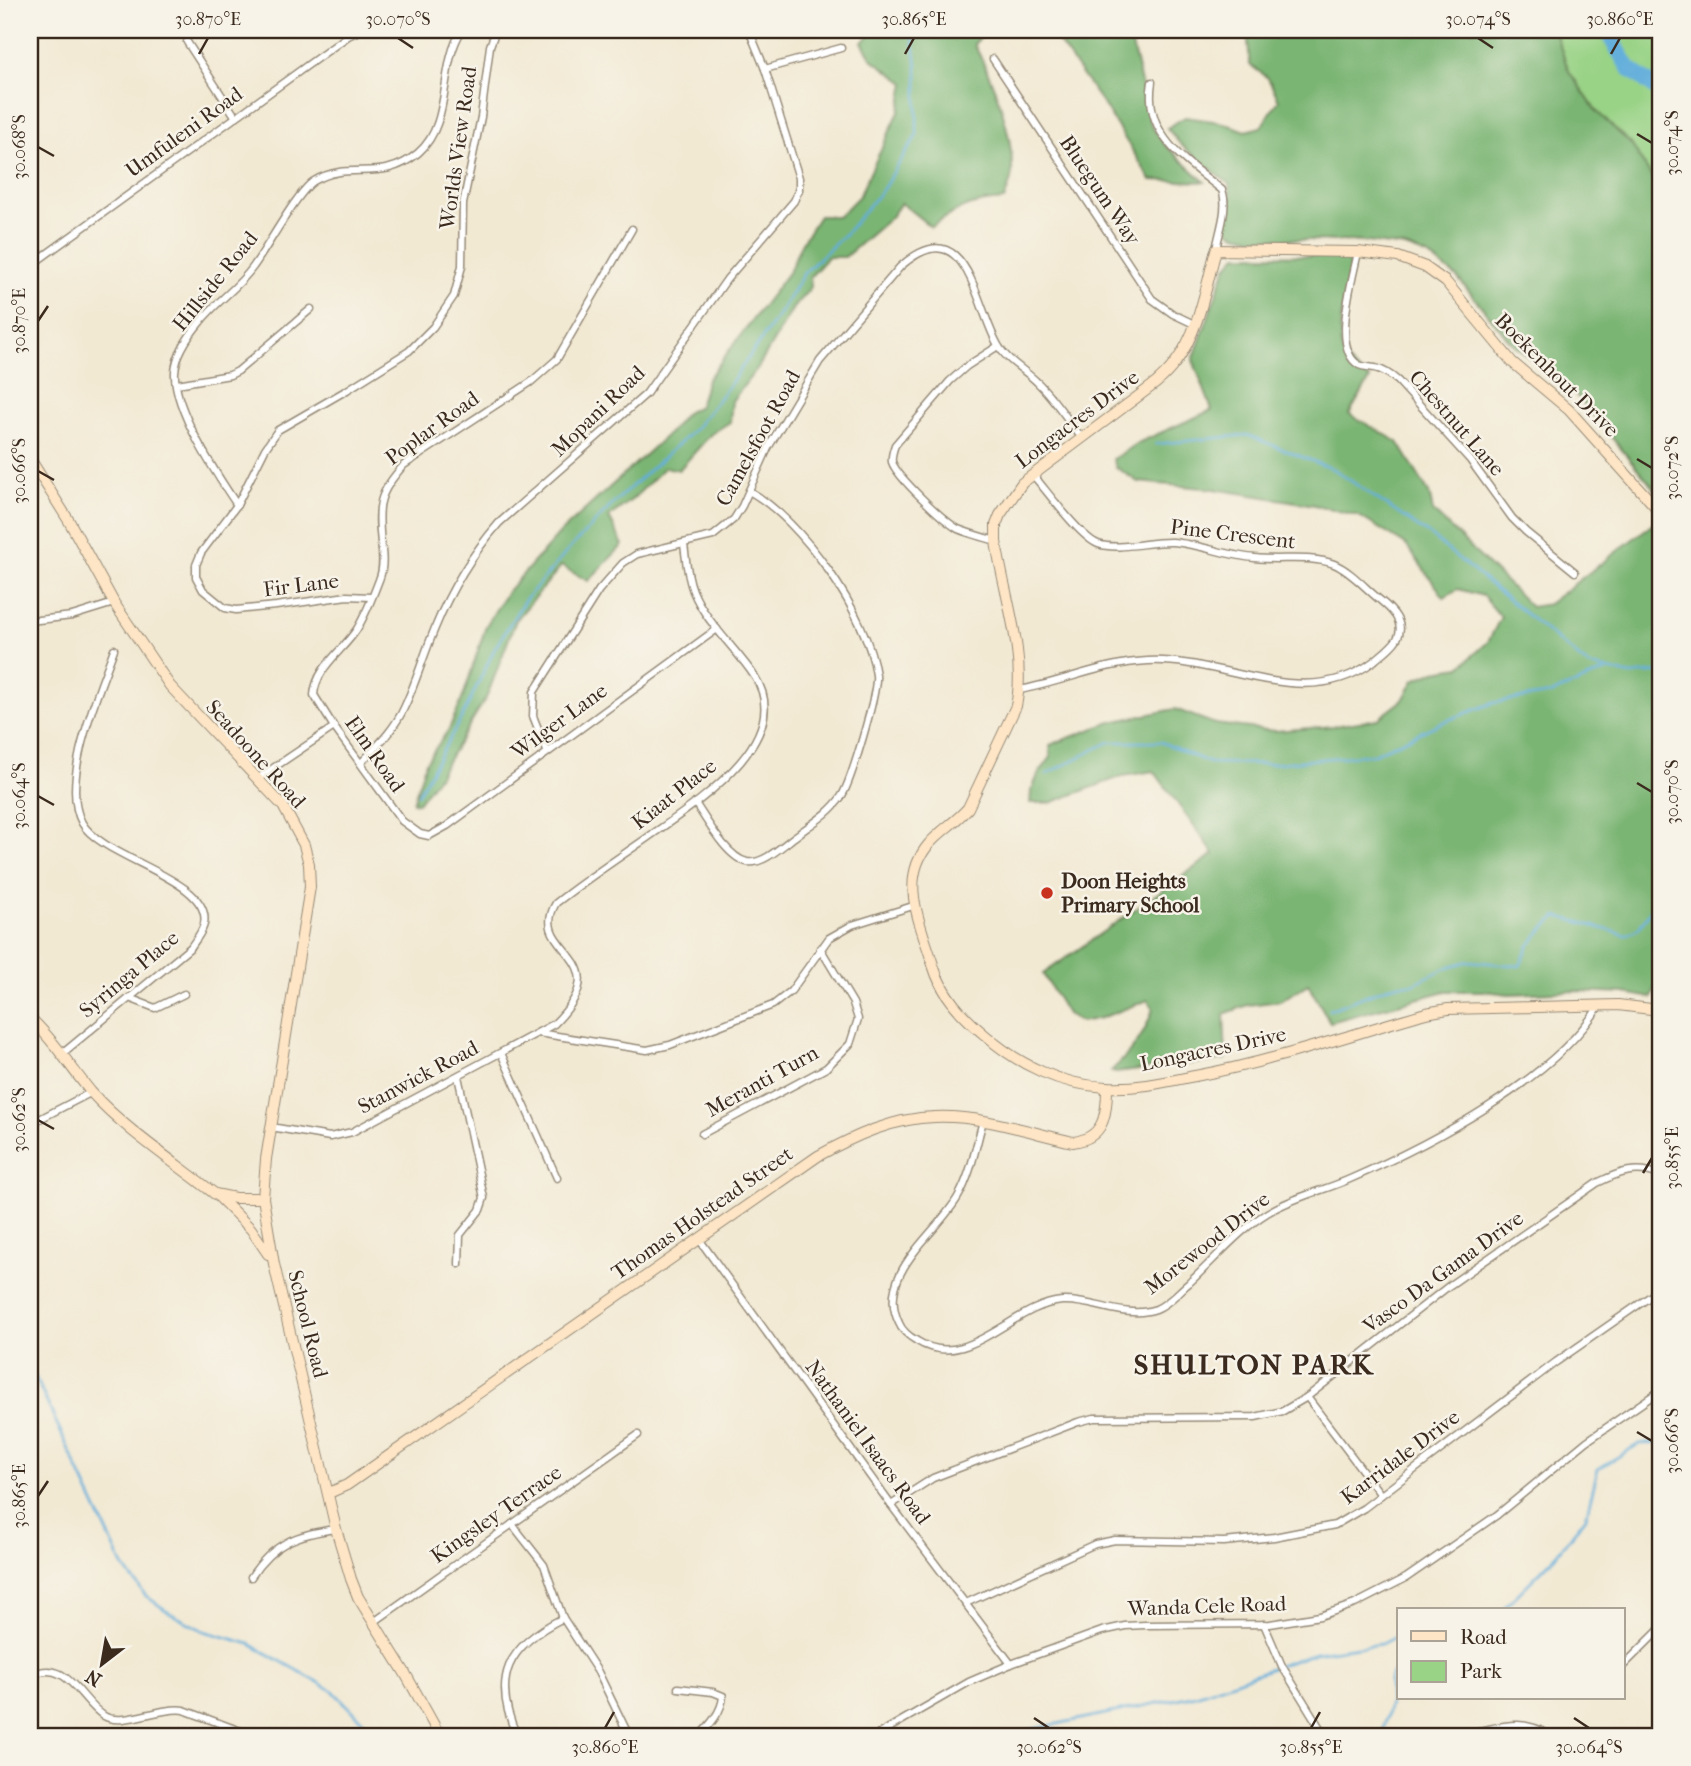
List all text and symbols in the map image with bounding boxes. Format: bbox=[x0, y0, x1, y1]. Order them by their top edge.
text: 30.870°E bbox=[175, 9, 241, 30]
text: 30.070°S bbox=[365, 9, 431, 30]
text: 30.865°E bbox=[882, 9, 946, 30]
text: 30.074°S bbox=[1445, 9, 1511, 30]
text: 30.860°E bbox=[1586, 9, 1654, 30]
street label: Worlds View Road bbox=[435, 64, 481, 232]
street label: Umfuleni Road bbox=[121, 81, 248, 182]
text: 30.074°S bbox=[1662, 110, 1683, 176]
text: 30.068°S bbox=[9, 114, 30, 180]
street label: Bluegum Way bbox=[1055, 131, 1146, 250]
street label: Hillside Road bbox=[167, 226, 263, 336]
text: 30.870°E bbox=[9, 288, 30, 354]
street label: Boekenhout Drive bbox=[1490, 308, 1624, 442]
street label: Mopani Road bbox=[546, 360, 650, 461]
street label: Camelsfoot Road bbox=[711, 365, 806, 510]
street label: Longacres Drive bbox=[1011, 365, 1143, 473]
street label: Chestnut Lane bbox=[1405, 365, 1509, 481]
street label: Poplar Road bbox=[381, 386, 484, 470]
text: 30.072°S bbox=[1662, 436, 1683, 500]
text: 30.066°S bbox=[9, 438, 30, 504]
street label: Pine Crescent bbox=[1169, 514, 1298, 554]
street label: Fir Lane bbox=[262, 568, 340, 602]
street label: Wilger Lane bbox=[506, 678, 612, 764]
street label: Seadoone Road bbox=[201, 695, 311, 813]
street label: Elm Road bbox=[340, 711, 410, 797]
street label: Kiaat Place bbox=[627, 754, 721, 834]
text: 30.070°S bbox=[1662, 759, 1683, 825]
text: 30.064°S bbox=[9, 763, 30, 829]
place label: Doon Heights Primary School bbox=[1061, 869, 1199, 917]
marker: Doon Heights Primary School bbox=[1039, 885, 1055, 901]
street label: Syringa Place bbox=[74, 926, 184, 1022]
street label: Longacres Drive bbox=[1138, 1022, 1288, 1076]
street label: Stanwick Road bbox=[354, 1035, 483, 1119]
street label: Meranti Turn bbox=[702, 1040, 822, 1122]
text: 30.062°S bbox=[9, 1087, 30, 1153]
text: 30.855°E bbox=[1662, 1127, 1683, 1189]
street label: Thomas Holstead Street bbox=[607, 1141, 798, 1285]
street label: Morewood Drive bbox=[1140, 1187, 1274, 1299]
street label: Vasco Da Gama Drive bbox=[1357, 1206, 1528, 1339]
street label: School Road bbox=[283, 1268, 333, 1381]
district label: SHULTON PARK bbox=[1134, 1348, 1374, 1381]
street label: Nathaniel Isaacs Road bbox=[800, 1355, 936, 1529]
street label: Karridale Drive bbox=[1336, 1405, 1464, 1509]
text: 30.066°S bbox=[1662, 1408, 1683, 1474]
street label: Kingsley Terrace bbox=[426, 1460, 566, 1568]
text: 30.865°E bbox=[9, 1464, 30, 1528]
street label: Wanda Cele Road bbox=[1126, 1591, 1287, 1621]
legend bbox=[1397, 1608, 1624, 1700]
text: Road bbox=[1460, 1625, 1507, 1649]
north arrow bbox=[66, 1630, 136, 1700]
text: Park bbox=[1460, 1659, 1502, 1683]
text: N bbox=[81, 1664, 106, 1691]
text: 30.860°E bbox=[571, 1737, 639, 1758]
text: 30.062°S bbox=[1016, 1737, 1082, 1758]
text: 30.855°E bbox=[1280, 1737, 1342, 1758]
text: 30.064°S bbox=[1556, 1737, 1622, 1758]

